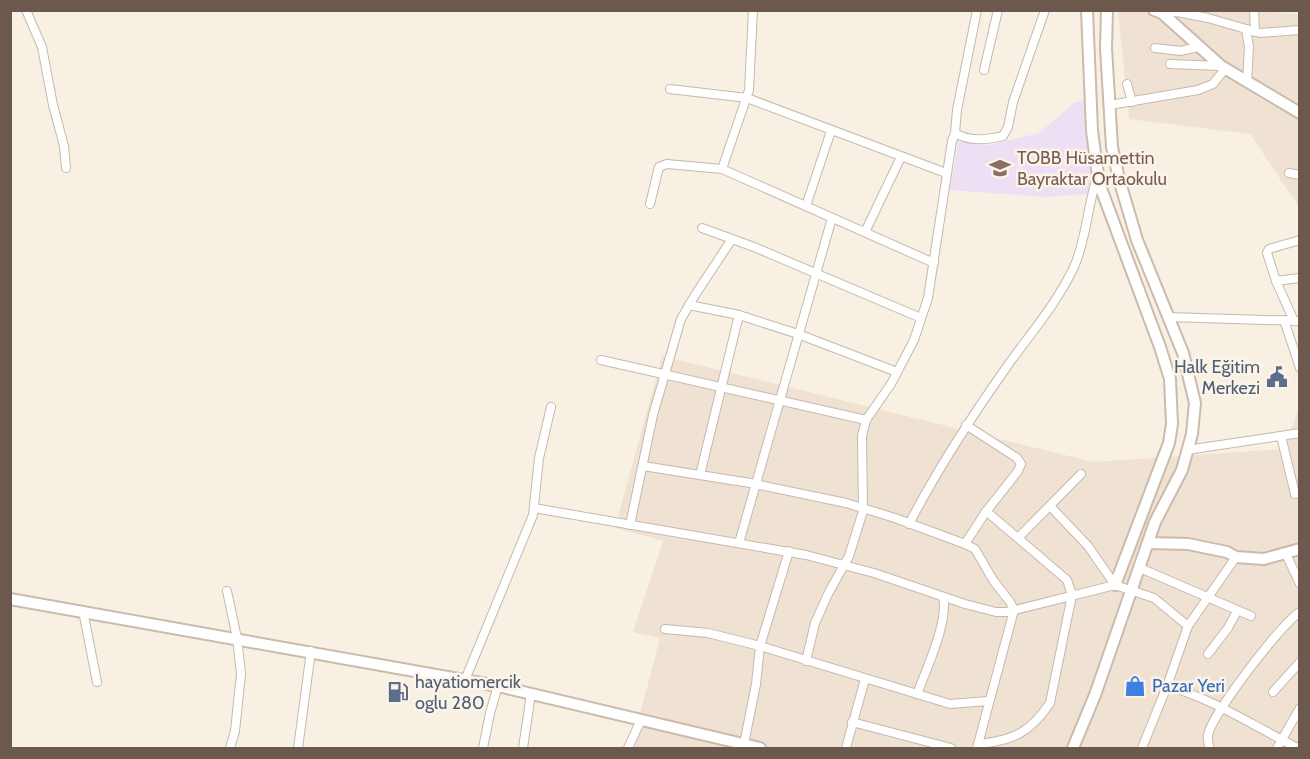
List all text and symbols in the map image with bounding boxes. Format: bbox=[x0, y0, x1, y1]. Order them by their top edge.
place label: TOBB Hüsamettin Bayraktar Ortaokulu bbox=[1017, 147, 1167, 190]
school or university icon: TOBB Hüsamettin Bayraktar Ortaokulu bbox=[988, 156, 1012, 180]
place label: Halk Eğitim Merkezi bbox=[1174, 356, 1260, 399]
public building icon: Halk Eğitim Merkezi bbox=[1265, 365, 1289, 389]
place label: hayatiomercik oglu 280 bbox=[415, 671, 522, 714]
shop icon: Pazar Yeri bbox=[1123, 674, 1147, 698]
place label: Pazar Yeri bbox=[1152, 675, 1225, 697]
fuel station icon: hayatiomercik oglu 280 bbox=[386, 680, 410, 704]

